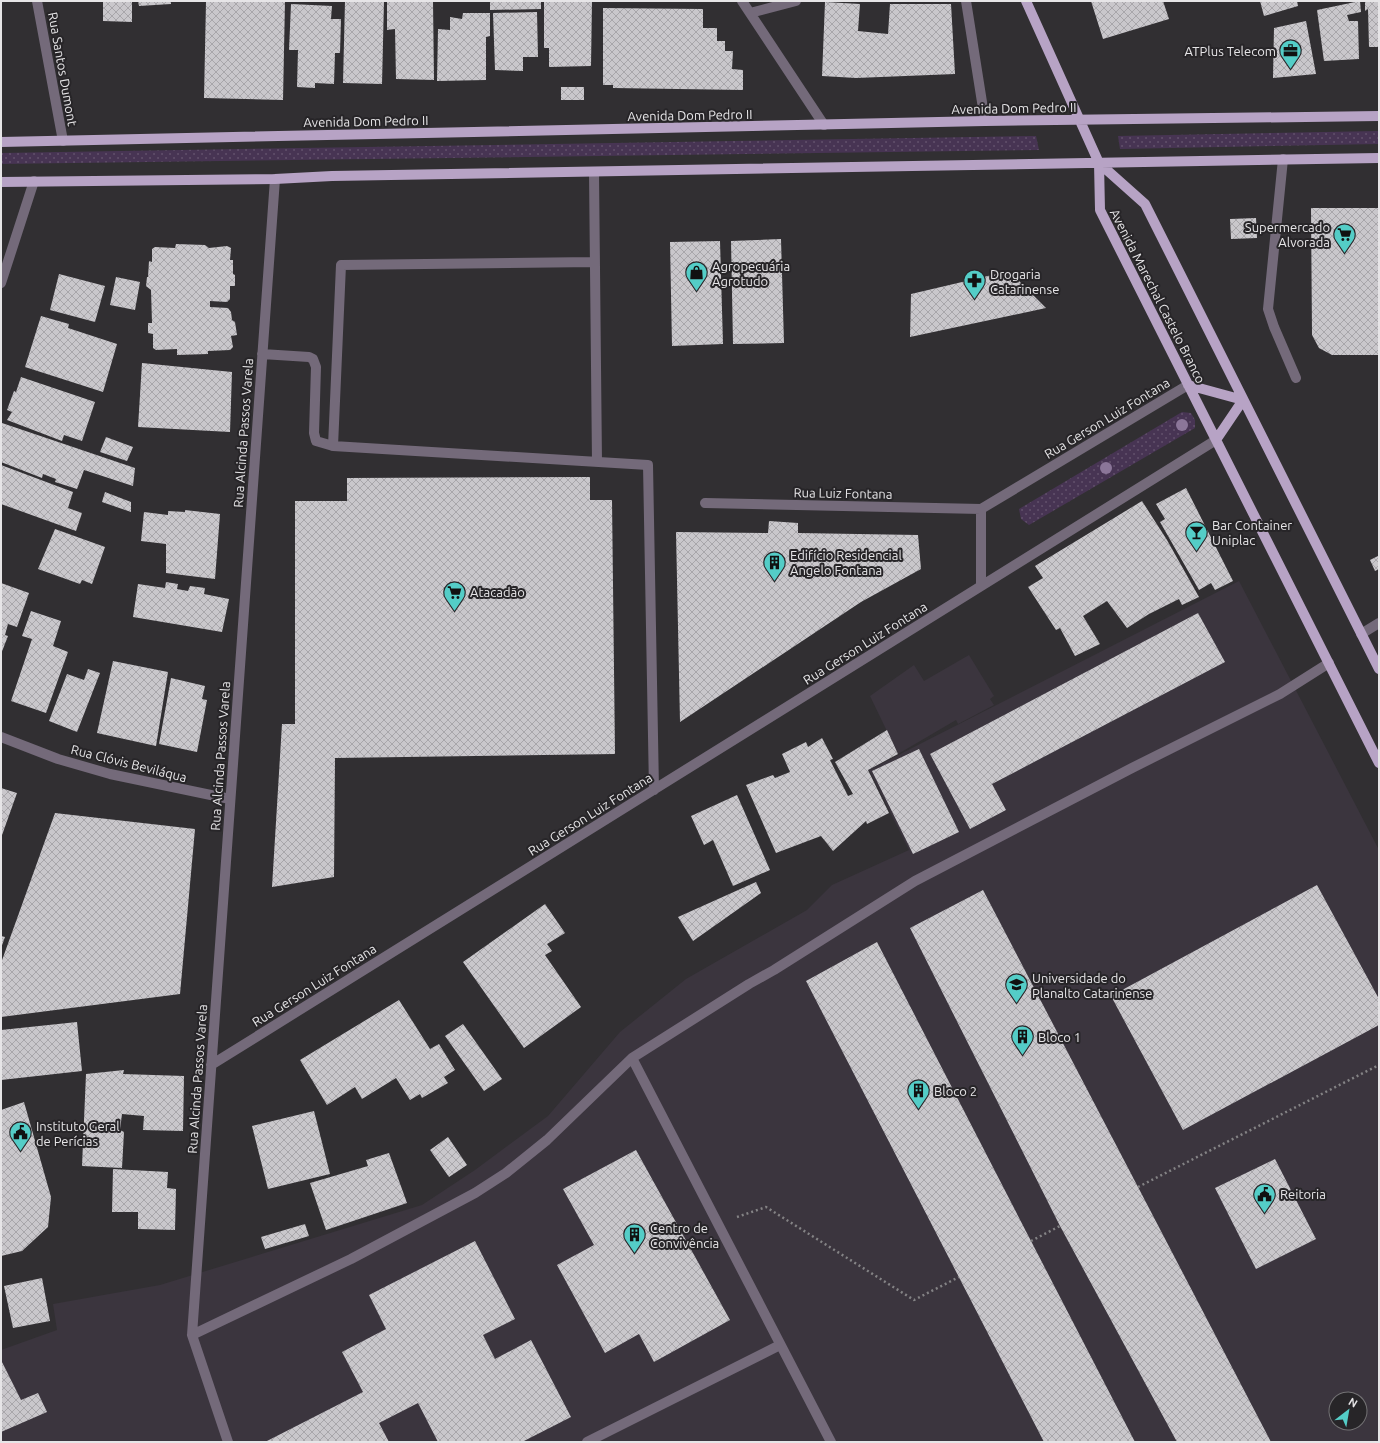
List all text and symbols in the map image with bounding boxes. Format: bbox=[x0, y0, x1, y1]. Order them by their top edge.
street label: Rua Santos Dumont bbox=[46, 11, 80, 127]
office icon: ATPlus Telecom bbox=[1278, 38, 1304, 71]
place label: ATPlus Telecom bbox=[1185, 44, 1276, 58]
street label: Avenida Dom Pedro II bbox=[951, 100, 1077, 116]
street label: Avenida Dom Pedro II bbox=[627, 107, 753, 123]
street label: Avenida Dom Pedro II bbox=[303, 113, 429, 129]
street label: Avenida Marechal Castelo Branco bbox=[1108, 207, 1208, 385]
place label: Supermercado Alvorada bbox=[1245, 220, 1330, 249]
supermarket icon: Supermercado Alvorada bbox=[1332, 221, 1358, 254]
place label: Agropecuária Agrotudo bbox=[712, 259, 790, 288]
shop icon: Agropecuária Agrotudo bbox=[683, 260, 709, 293]
place label: Drogaria Catarinense bbox=[990, 267, 1059, 296]
pharmacy icon: Drogaria Catarinense bbox=[962, 268, 988, 301]
street label: Rua Alcinda Passos Varela bbox=[231, 358, 255, 508]
street label: Rua Gerson Luiz Fontana bbox=[1042, 375, 1172, 461]
street label: Rua Luiz Fontana bbox=[793, 485, 893, 501]
place label: Bar Container Uniplac bbox=[1212, 518, 1292, 547]
bar icon: Bar Container Uniplac bbox=[1184, 519, 1210, 552]
place label: Edifício Residencial Angelo Fontana bbox=[790, 548, 902, 577]
building icon: Edifício Residencial Angelo Fontana bbox=[762, 549, 788, 582]
supermarket icon: Atacadão bbox=[441, 579, 467, 612]
place label: Atacadão bbox=[470, 585, 525, 599]
street label: Rua Gerson Luiz Fontana bbox=[800, 599, 930, 687]
street label: Rua Alcinda Passos Varela bbox=[208, 681, 232, 831]
street label: Rua Clóvis Beviláqua bbox=[70, 742, 188, 784]
street label: Rua Gerson Luiz Fontana bbox=[525, 770, 655, 858]
street label: Rua Gerson Luiz Fontana bbox=[249, 941, 379, 1029]
place label: Universidade do Planalto Catarinense bbox=[1032, 971, 1152, 1000]
school or university icon: Universidade do Planalto Catarinense bbox=[1003, 972, 1029, 1005]
street label: Rua Alcinda Passos Varela bbox=[185, 1004, 209, 1154]
building icon: Bloco 1 bbox=[1010, 1024, 1036, 1057]
place label: Bloco 1 bbox=[1038, 1030, 1081, 1044]
building icon: Bloco 2 bbox=[906, 1078, 932, 1111]
place label: Bloco 2 bbox=[934, 1084, 977, 1098]
place label: Instituto Geral de Perícias bbox=[36, 1119, 120, 1148]
public building icon: Instituto Geral de Perícias bbox=[7, 1120, 33, 1153]
public building icon: Reitoria bbox=[1252, 1181, 1278, 1214]
place label: Reitoria bbox=[1280, 1187, 1326, 1201]
place label: Centro de Convivência bbox=[650, 1221, 719, 1250]
building icon: Centro de Convivência bbox=[622, 1222, 648, 1255]
north arrow bbox=[1328, 1391, 1368, 1431]
text: N bbox=[1347, 1395, 1360, 1410]

